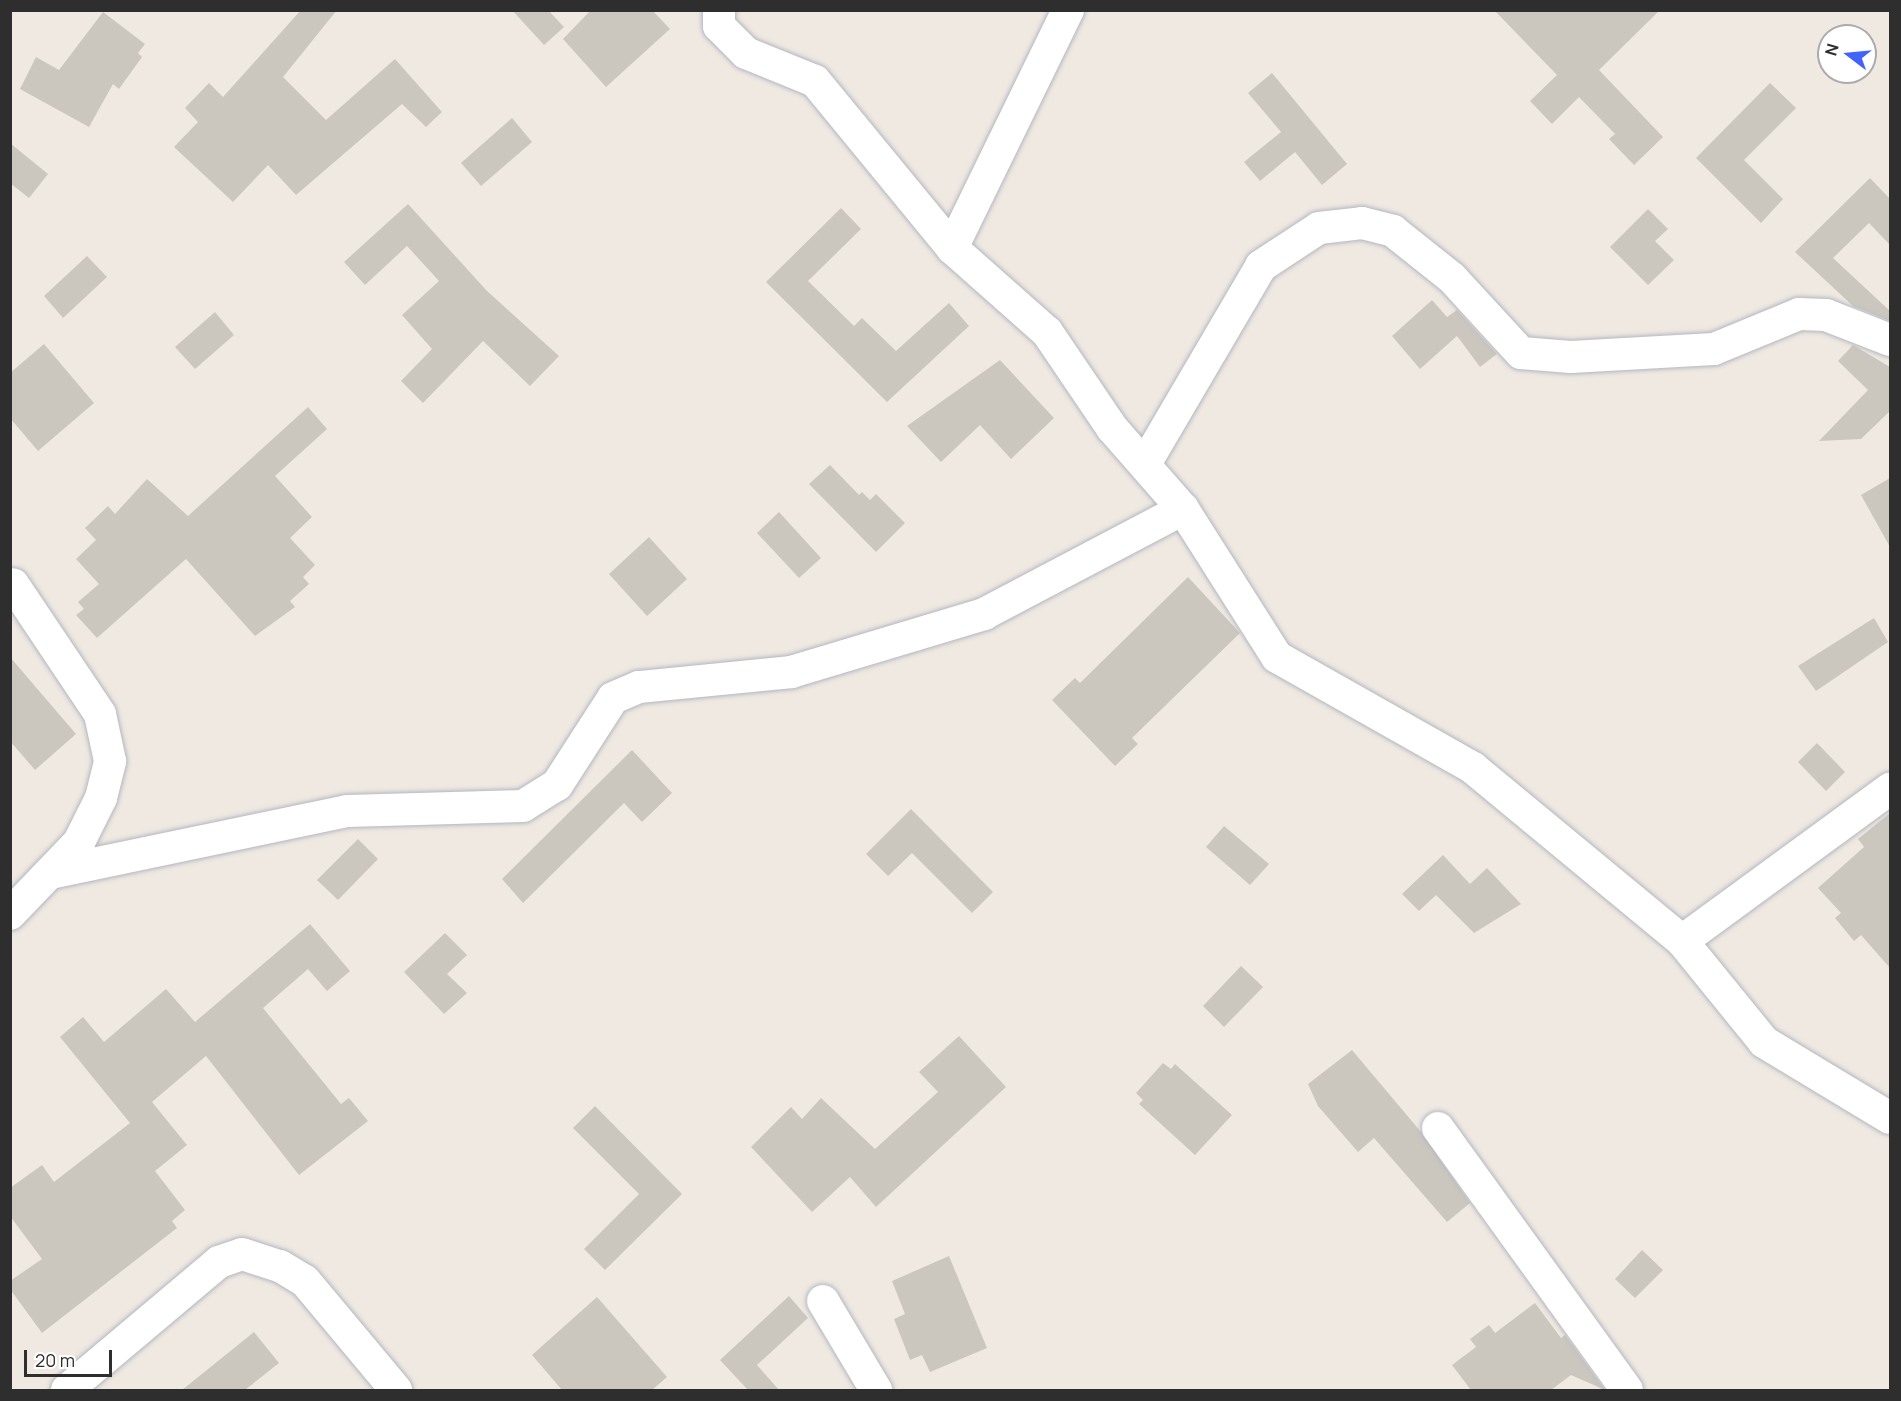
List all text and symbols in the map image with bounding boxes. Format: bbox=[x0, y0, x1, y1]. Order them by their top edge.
north arrow bbox=[1817, 24, 1877, 84]
text: N bbox=[1819, 41, 1844, 58]
scale bar bbox=[27, 1338, 116, 1376]
text: 20 m bbox=[35, 1348, 75, 1372]

